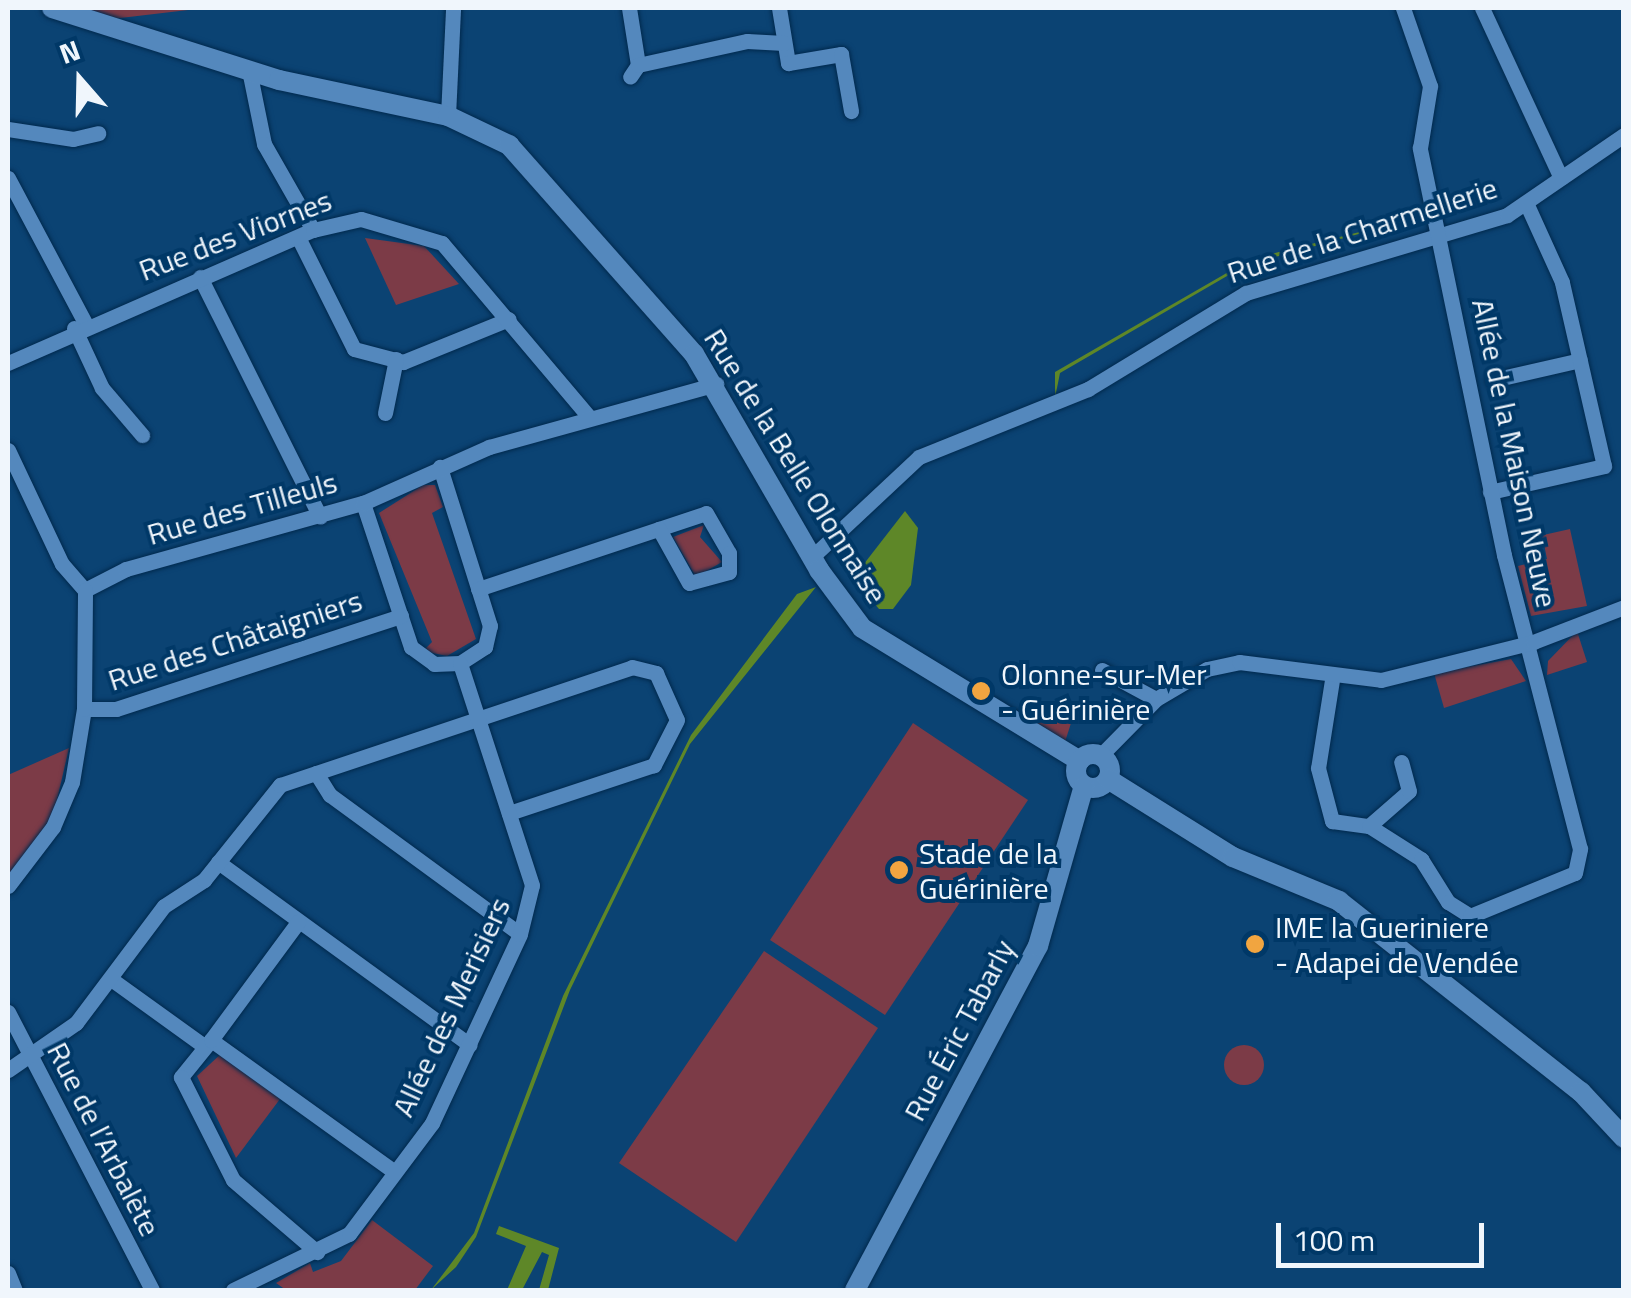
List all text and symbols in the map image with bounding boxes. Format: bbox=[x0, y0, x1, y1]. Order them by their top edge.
text: N bbox=[53, 28, 86, 75]
north arrow bbox=[30, 30, 130, 130]
street label: Rue de la Charmellerie bbox=[1223, 169, 1501, 291]
street label: Rue des Viornes bbox=[134, 182, 336, 288]
street label: Allée de la Maison Neuve bbox=[1465, 295, 1565, 611]
street label: Rue de la Belle Olonnaise bbox=[697, 322, 895, 610]
street label: Rue des Tilleuls bbox=[143, 464, 341, 552]
street label: Rue des Châtaigniers bbox=[104, 582, 366, 698]
place label: Olonne-sur-Mer - Guérinière bbox=[1001, 656, 1207, 726]
marker: Olonne-sur-Mer - Guérinière bbox=[970, 680, 992, 702]
place label: Stade de la Guérinière bbox=[919, 835, 1058, 906]
marker: Stade de la Guérinière bbox=[888, 859, 910, 881]
street label: Allée des Merisiers bbox=[385, 892, 517, 1122]
place label: IME la Gueriniere - Adapei de Vendée bbox=[1275, 909, 1519, 980]
street label: Rue Éric Tabarly bbox=[896, 933, 1022, 1127]
marker: IME la Gueriniere - Adapei de Vendée bbox=[1244, 933, 1266, 955]
street label: Rue de l’Arbalète bbox=[40, 1036, 168, 1242]
scale bar bbox=[1281, 1203, 1488, 1265]
text: 100 m bbox=[1293, 1217, 1375, 1263]

